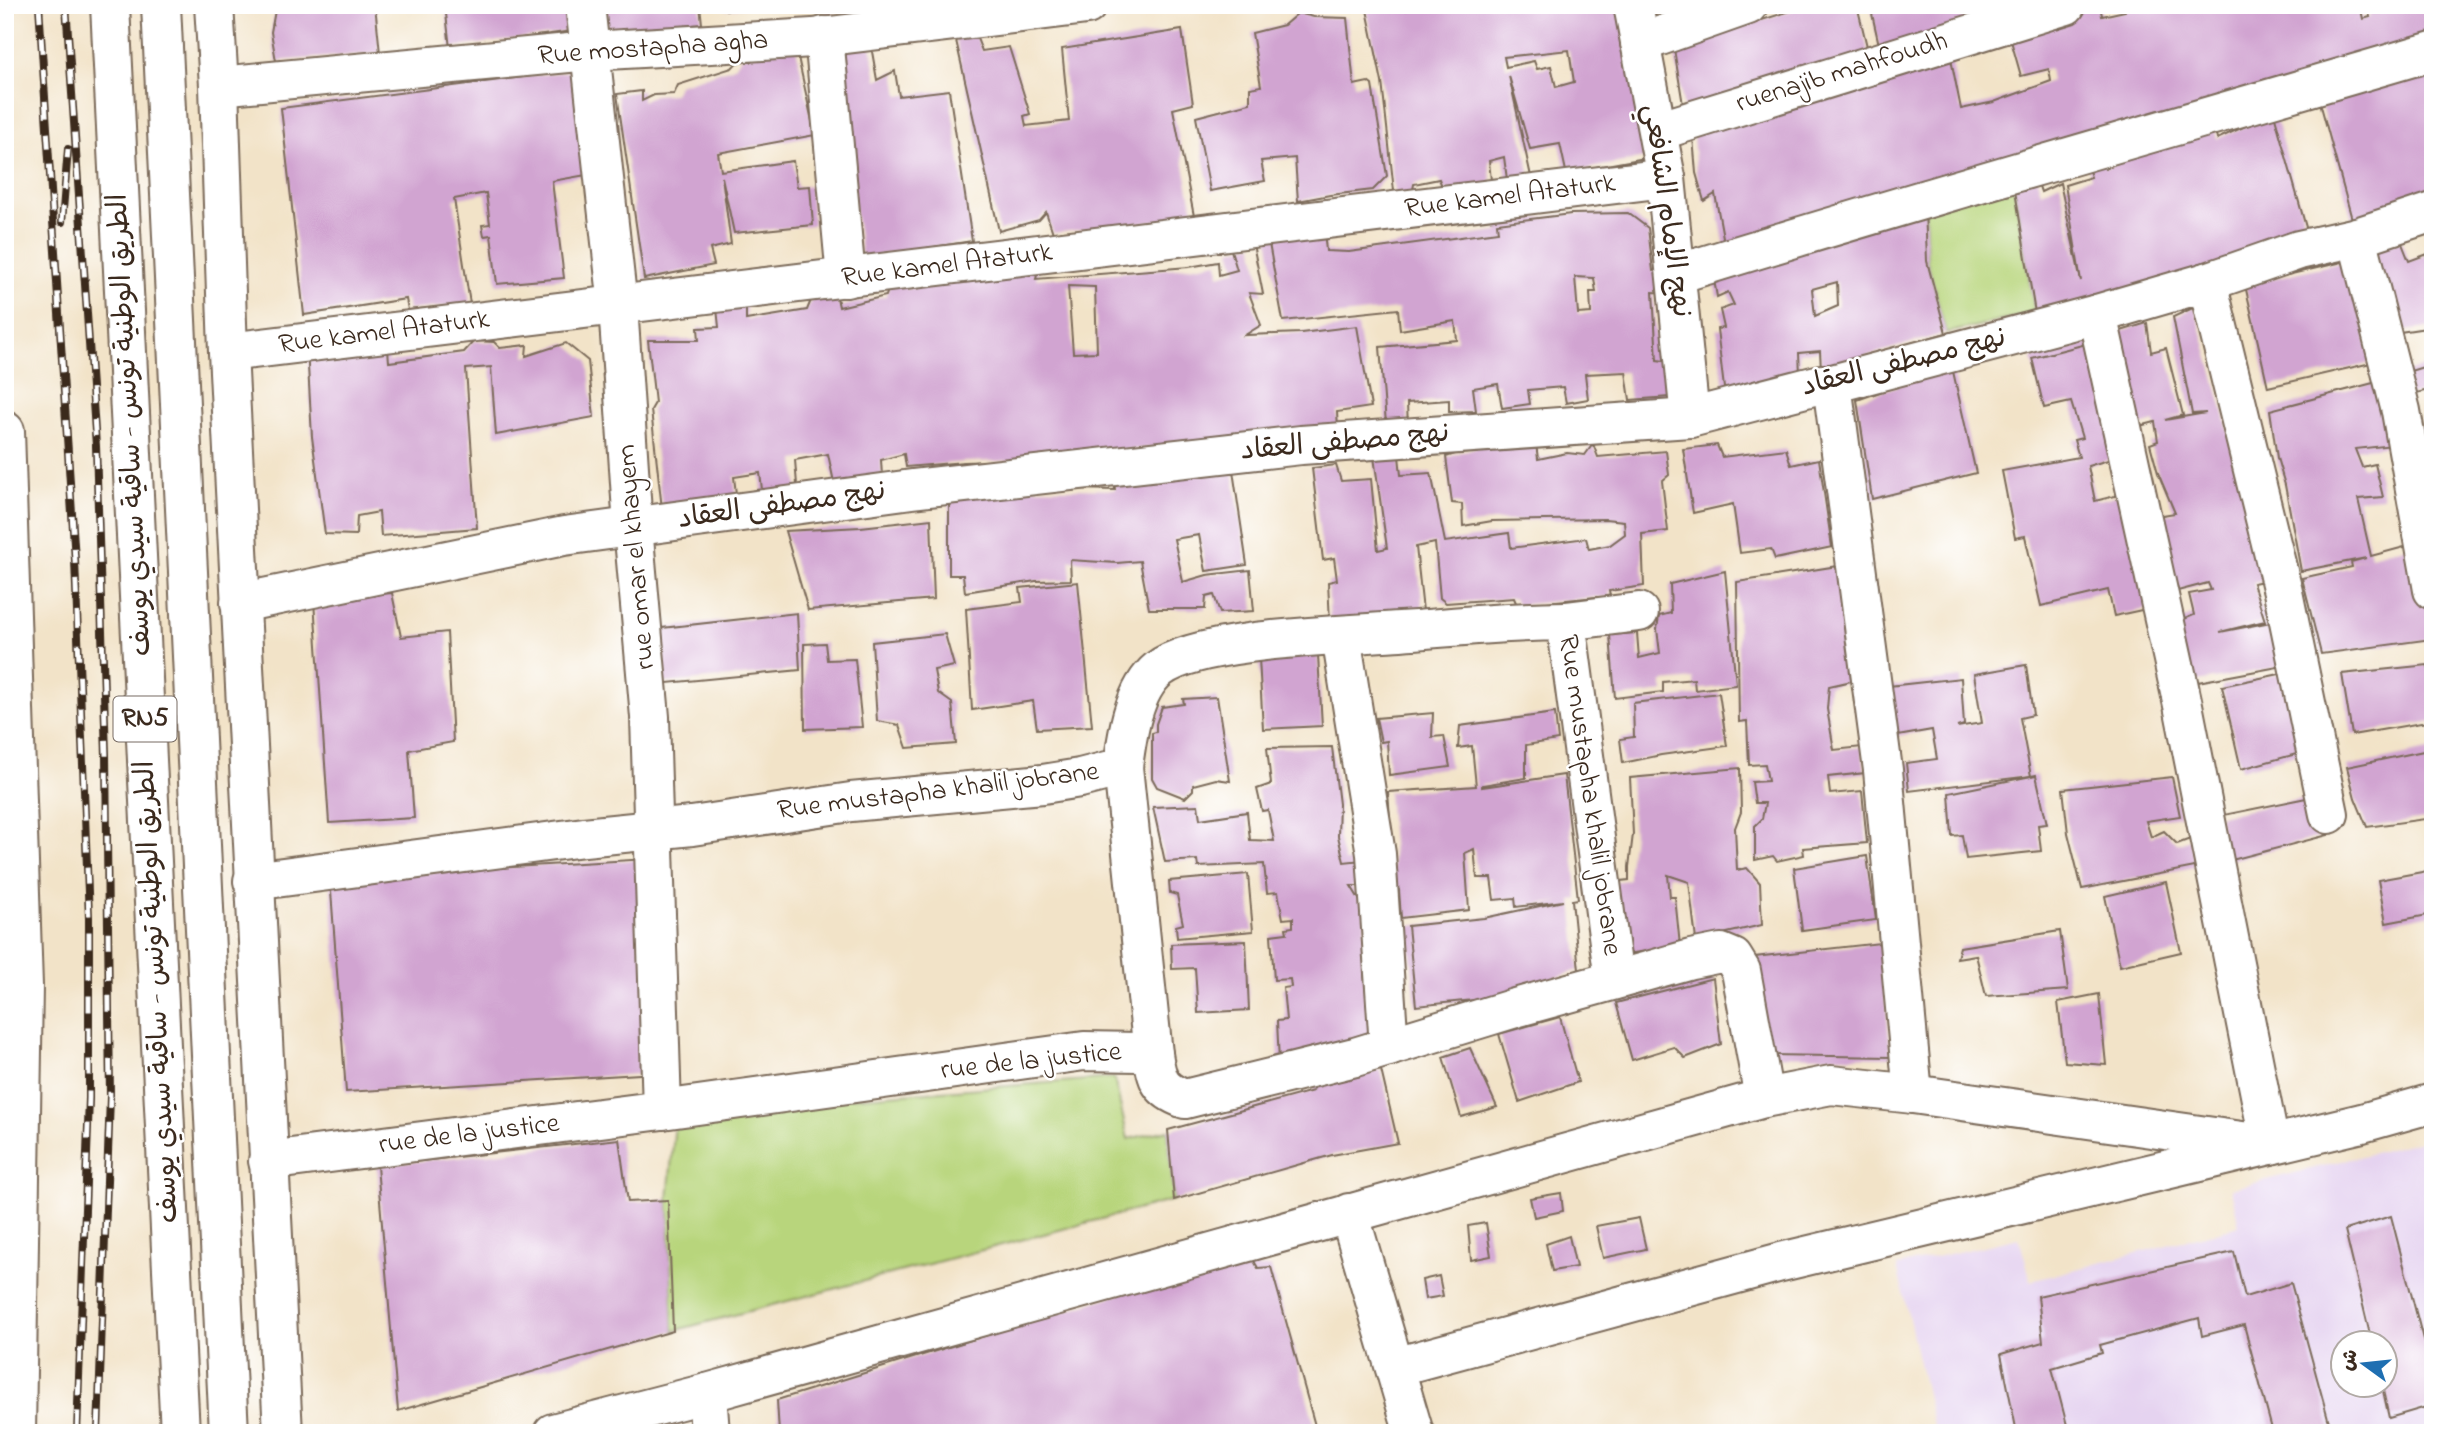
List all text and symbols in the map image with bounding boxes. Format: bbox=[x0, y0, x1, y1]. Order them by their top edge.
street label: Rue mostapha agha bbox=[536, 20, 770, 78]
street label: ruenajib mahfoudh bbox=[1731, 21, 1953, 125]
street label: نهج الإمام الشافعي bbox=[1630, 102, 1701, 320]
street label: Rue kamel Ataturk bbox=[1402, 164, 1619, 230]
street label: الطريق الوطنية تونس - ساقية سيدي يوسف bbox=[98, 193, 164, 657]
street label: Rue kamel Ataturk bbox=[839, 233, 1056, 299]
street label: Rue kamel Ataturk bbox=[276, 300, 493, 366]
street label: نهج مصطفى العقاد bbox=[1797, 318, 2011, 408]
street label: نهج مصطفى العقاد bbox=[1239, 413, 1451, 473]
street label: rue omar el khayem bbox=[607, 443, 667, 671]
street label: نهج مصطفى العقاد bbox=[675, 471, 889, 541]
street label: Rue mustapha khalil jobrane bbox=[1546, 632, 1632, 959]
road number: RN5 bbox=[114, 696, 176, 741]
street label: Rue mustapha khalil jobrane bbox=[775, 752, 1102, 832]
street label: الطريق الوطنية تونس - ساقية سيدي يوسف bbox=[125, 760, 191, 1224]
street label: rue de la justice bbox=[939, 1032, 1124, 1092]
street label: rue de la justice bbox=[376, 1104, 562, 1166]
north arrow bbox=[2330, 1330, 2400, 1400]
text: ش bbox=[2334, 1347, 2366, 1374]

